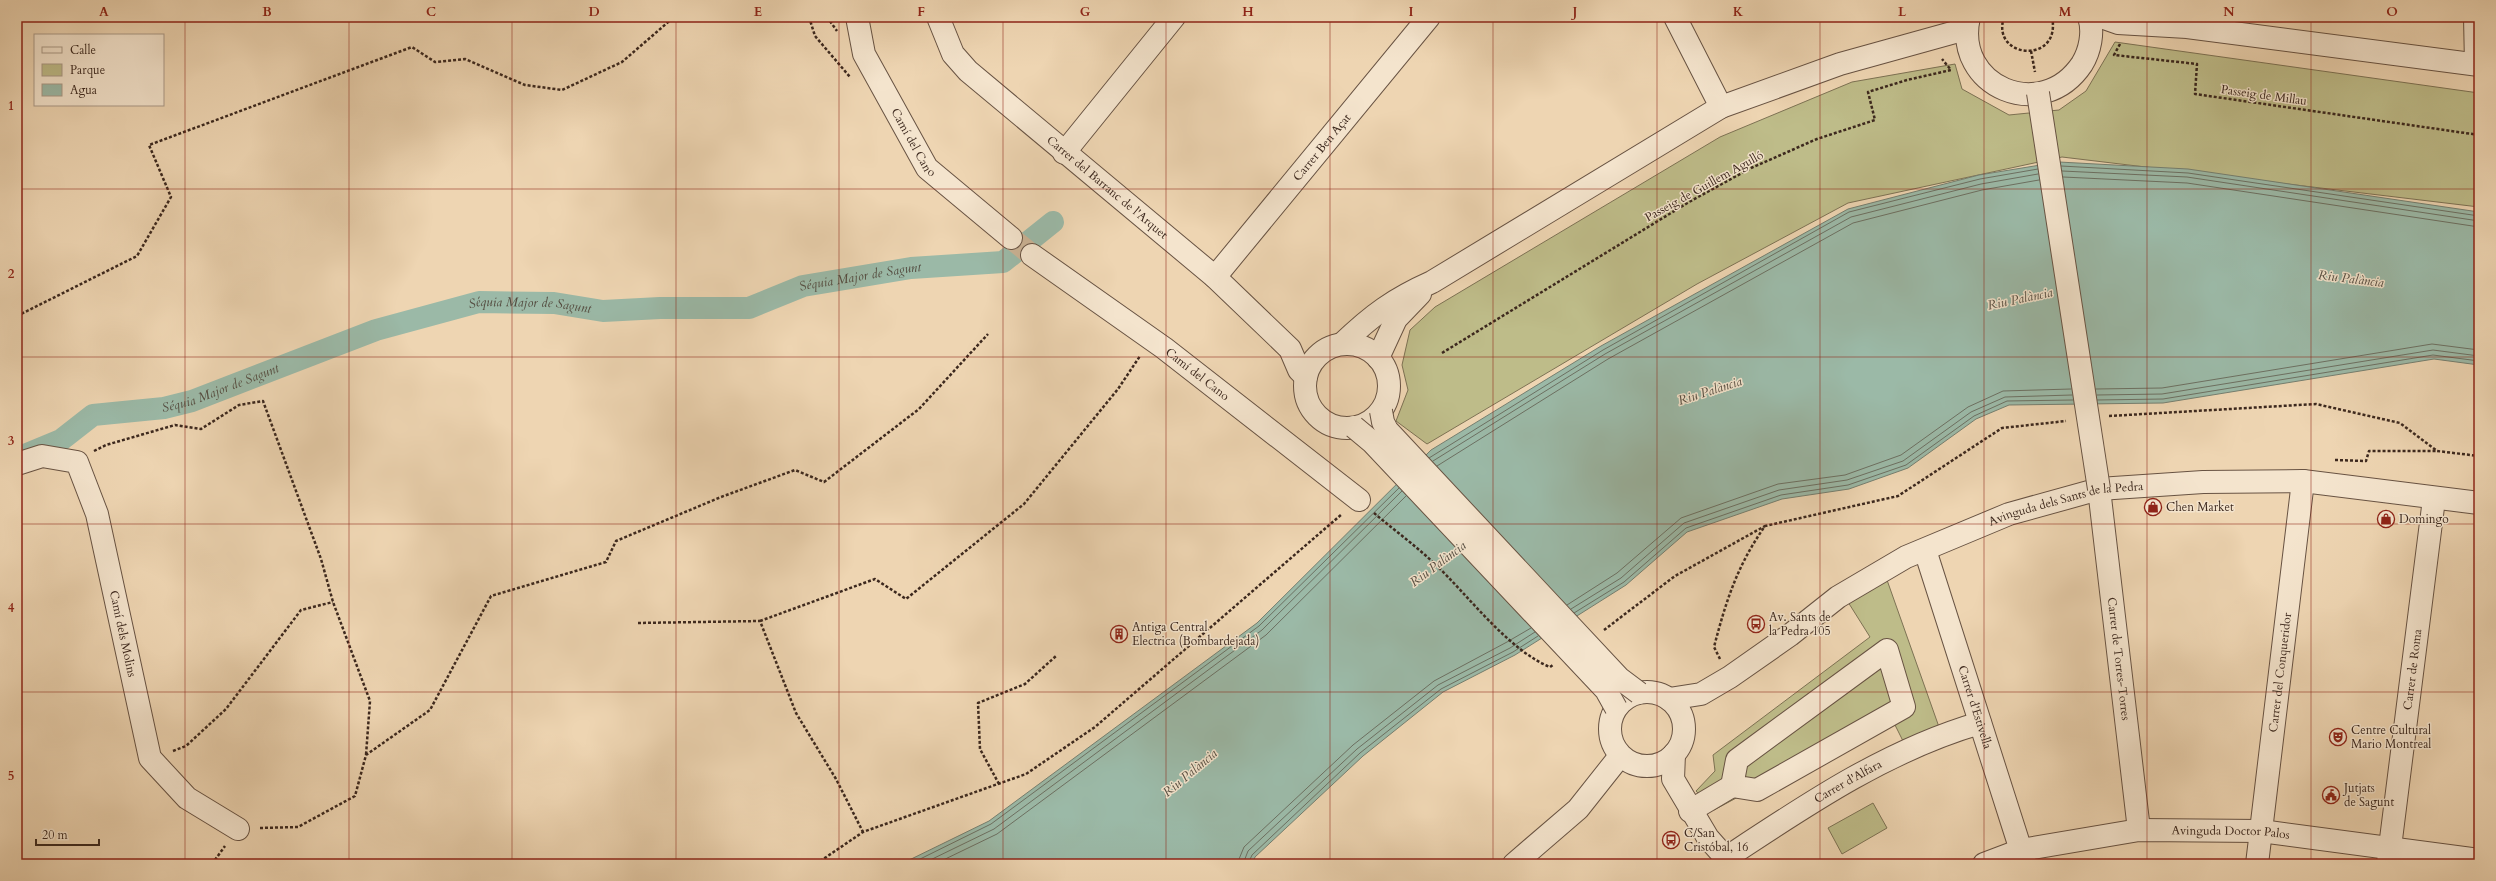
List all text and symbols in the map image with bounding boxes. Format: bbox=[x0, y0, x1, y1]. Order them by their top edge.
text: A bbox=[99, 3, 109, 21]
text: B bbox=[262, 3, 272, 21]
text: C bbox=[426, 3, 436, 21]
text: D bbox=[588, 3, 600, 21]
text: E bbox=[754, 3, 762, 21]
text: F bbox=[917, 3, 925, 21]
text: G bbox=[1080, 3, 1091, 21]
text: H bbox=[1242, 3, 1254, 21]
text: I bbox=[1408, 3, 1414, 21]
text: J bbox=[1571, 3, 1578, 21]
text: K bbox=[1733, 3, 1744, 21]
text: L bbox=[1898, 3, 1907, 21]
text: M bbox=[2059, 3, 2072, 21]
text: N bbox=[2223, 3, 2235, 21]
text: O bbox=[2386, 3, 2398, 21]
legend bbox=[34, 34, 164, 106]
text: Calle bbox=[70, 42, 96, 58]
text: Parque bbox=[70, 62, 105, 78]
street label: Passeig de Millau bbox=[2220, 81, 2308, 109]
text: Agua bbox=[70, 82, 98, 98]
text: 1 bbox=[8, 97, 14, 115]
street label: Camí del Cano bbox=[887, 105, 940, 181]
street label: Carrer Ben Açat bbox=[1289, 110, 1354, 184]
street label: Carrer del Barranc de l'Arquet bbox=[1043, 132, 1171, 243]
street label: Passeig de Guillem Agulló bbox=[1642, 147, 1766, 225]
water label: Séquia Major de Sagunt bbox=[796, 258, 922, 296]
text: 2 bbox=[8, 265, 15, 283]
water label: Riu Palància bbox=[2317, 266, 2385, 292]
water label: Riu Palància bbox=[1986, 283, 2054, 315]
water label: Séquia Major de Sagunt bbox=[466, 293, 593, 318]
street label: Camí del Cano bbox=[1162, 344, 1233, 404]
water label: Séquia Major de Sagunt bbox=[160, 359, 282, 417]
water label: Riu Palància bbox=[1676, 372, 1744, 410]
text: 3 bbox=[8, 432, 15, 450]
street label: Avinguda dels Sants de la Pedra bbox=[1986, 478, 2145, 530]
shop icon: Chen Market bbox=[2143, 497, 2163, 517]
place label: Chen Market bbox=[2166, 499, 2234, 515]
shop icon: Domingo bbox=[2376, 509, 2396, 529]
place label: Domingo bbox=[2399, 511, 2449, 527]
water label: Riu Palància bbox=[1406, 537, 1470, 591]
street label: Camí dels Molins bbox=[106, 589, 140, 679]
street label: Carrer de Torres-Torres bbox=[2104, 596, 2134, 721]
text: 4 bbox=[8, 599, 15, 617]
place label: Av. Sants de la Pedra 105 bbox=[1769, 609, 1831, 639]
street label: Carrer del Conqueridor bbox=[2265, 611, 2295, 733]
bus stop icon: Av. Sants de la Pedra 105 bbox=[1746, 614, 1766, 634]
place label: Antiga Central Electrica (Bombardejada) bbox=[1132, 619, 1259, 649]
building icon: Antiga Central Electrica (Bombardejada) bbox=[1109, 624, 1129, 644]
street label: Carrer de Roma bbox=[2399, 627, 2426, 711]
street label: Carrer d'Estivella bbox=[1954, 663, 1996, 752]
place label: Centre Cultural Mario Montreal bbox=[2351, 722, 2431, 752]
theatre icon: Centre Cultural Mario Montreal bbox=[2328, 727, 2348, 747]
water label: Riu Palància bbox=[1159, 745, 1221, 801]
street label: Carrer d'Alfara bbox=[1811, 756, 1885, 807]
text: 5 bbox=[8, 767, 14, 785]
place label: Jutjats de Sagunt bbox=[2342, 780, 2394, 810]
public building icon: Jutjats de Sagunt bbox=[2321, 785, 2341, 805]
scale bar bbox=[36, 821, 99, 847]
street label: Avinguda Doctor Palos bbox=[2171, 822, 2291, 843]
place label: C/San Cristóbal, 16 bbox=[1684, 825, 1748, 855]
text: 20 m bbox=[42, 827, 69, 843]
bus stop icon: C/San Cristóbal, 16 bbox=[1661, 830, 1681, 850]

